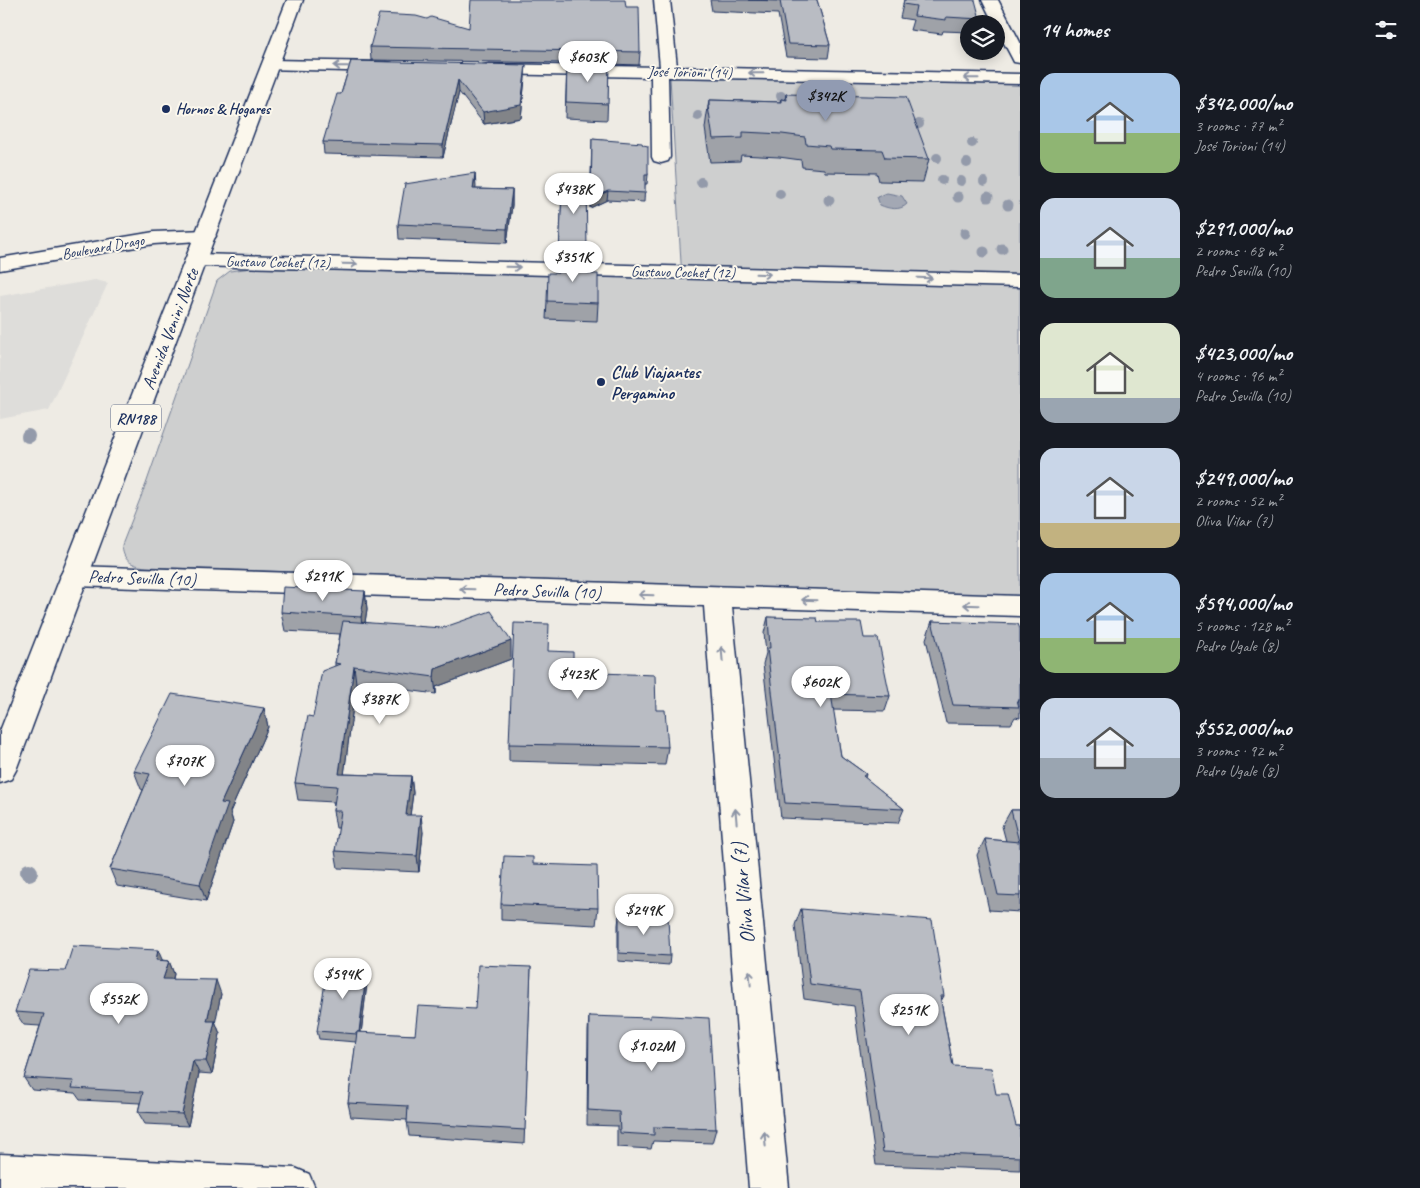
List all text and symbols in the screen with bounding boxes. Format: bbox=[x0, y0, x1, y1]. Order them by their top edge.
map controls bbox=[960, 15, 1005, 60]
button: layers bbox=[960, 15, 1005, 60]
icon: filters bbox=[1372, 16, 1400, 44]
text: 14 homes bbox=[1040, 17, 1109, 43]
pin: $603K bbox=[553, 41, 623, 83]
text: $603K bbox=[569, 47, 607, 67]
one-way arrow bbox=[333, 62, 349, 71]
street label: José Torioni (14) bbox=[647, 62, 733, 83]
one-way arrow bbox=[749, 69, 765, 78]
one-way arrow bbox=[964, 73, 980, 82]
pin: $342K bbox=[791, 80, 861, 122]
text: $342K bbox=[808, 86, 844, 106]
text: $342,000/mo bbox=[1195, 90, 1292, 116]
icon: home bbox=[1080, 93, 1140, 153]
place label: Hornos & Hogares bbox=[176, 100, 272, 119]
marker: Hornos & Hogares bbox=[160, 103, 172, 115]
text: 3 rooms · 77 m² bbox=[1195, 116, 1281, 136]
text: José Torioni (14) bbox=[1195, 136, 1285, 156]
pin: $438K bbox=[539, 172, 609, 215]
text: $438K bbox=[556, 179, 592, 199]
text: $291,000/mo bbox=[1195, 215, 1292, 241]
icon: home bbox=[1080, 218, 1140, 278]
street label: Boulevard Drago bbox=[60, 231, 146, 264]
pin: $351K bbox=[538, 240, 608, 283]
text: 2 rooms · 68 m² bbox=[1195, 241, 1281, 261]
text: $351K bbox=[555, 247, 591, 267]
street label: Gustavo Cochet (12) bbox=[226, 252, 331, 273]
one-way arrow bbox=[342, 259, 358, 268]
text: Pedro Sevilla (10) bbox=[1195, 261, 1291, 281]
street label: Gustavo Cochet (12) bbox=[631, 262, 736, 283]
one-way arrow bbox=[504, 263, 520, 272]
street label: Avenida Venini Norte bbox=[137, 264, 204, 393]
one-way arrow bbox=[754, 269, 770, 278]
one-way arrow bbox=[916, 273, 933, 283]
text: $423,000/mo bbox=[1195, 340, 1292, 366]
icon: home bbox=[1080, 343, 1140, 403]
place label: Club Viajantes Pergamino bbox=[611, 361, 702, 404]
text: 4 rooms · 96 m² bbox=[1195, 366, 1281, 386]
marker: Club Viajantes Pergamino bbox=[595, 376, 607, 388]
text: Pedro Sevilla (10) bbox=[1195, 386, 1291, 406]
road number: RN188 bbox=[111, 404, 161, 432]
text: $249,000/mo bbox=[1195, 465, 1292, 491]
icon: home bbox=[1080, 468, 1140, 528]
text: 2 rooms · 52 m² bbox=[1195, 491, 1281, 511]
text: Oliva Vilar (7) bbox=[1195, 511, 1272, 531]
pin: $291K bbox=[288, 560, 358, 602]
street label: Pedro Sevilla (10) bbox=[88, 565, 197, 591]
text: $291K bbox=[305, 566, 341, 586]
street label: Pedro Sevilla (10) bbox=[493, 578, 602, 604]
one-way arrow bbox=[459, 584, 475, 593]
one-way arrow bbox=[639, 590, 655, 599]
text: $594,000/mo bbox=[1195, 590, 1292, 616]
icon: home bbox=[1080, 593, 1140, 653]
one-way arrow bbox=[801, 595, 818, 605]
one-way arrow bbox=[964, 600, 980, 610]
text: 5 rooms · 128 m² bbox=[1195, 616, 1289, 636]
text: Pedro Ugale (8) bbox=[1195, 636, 1278, 656]
one-way arrow bbox=[717, 646, 726, 662]
pin: $423K bbox=[543, 658, 613, 700]
text: $423K bbox=[560, 664, 596, 684]
pin: $602K bbox=[786, 666, 856, 708]
text: $602K bbox=[802, 672, 840, 692]
pin: $387K bbox=[345, 682, 415, 725]
text: $387K bbox=[362, 689, 398, 709]
text: $552,000/mo bbox=[1195, 715, 1292, 741]
icon: home bbox=[1080, 718, 1140, 778]
text: 3 rooms · 92 m² bbox=[1195, 741, 1281, 761]
pin: $707K bbox=[150, 744, 220, 787]
text: $707K bbox=[167, 751, 203, 771]
text: Pedro Ugale (8) bbox=[1195, 761, 1278, 781]
one-way arrow bbox=[731, 808, 741, 824]
street label: Oliva Vilar (7) bbox=[726, 840, 760, 945]
pin: $249K bbox=[609, 894, 679, 936]
text: $249K bbox=[626, 900, 662, 920]
pin: $594K bbox=[308, 958, 378, 1000]
text: $594K bbox=[325, 964, 361, 984]
one-way arrow bbox=[746, 970, 755, 986]
pin: $552K bbox=[84, 982, 154, 1025]
text: $552K bbox=[101, 989, 137, 1009]
pin: $251K bbox=[874, 994, 944, 1036]
text: $251K bbox=[891, 1000, 927, 1020]
pin: $1.02M bbox=[611, 1030, 693, 1072]
text: $1.02M bbox=[630, 1036, 674, 1056]
one-way arrow bbox=[760, 1132, 769, 1148]

